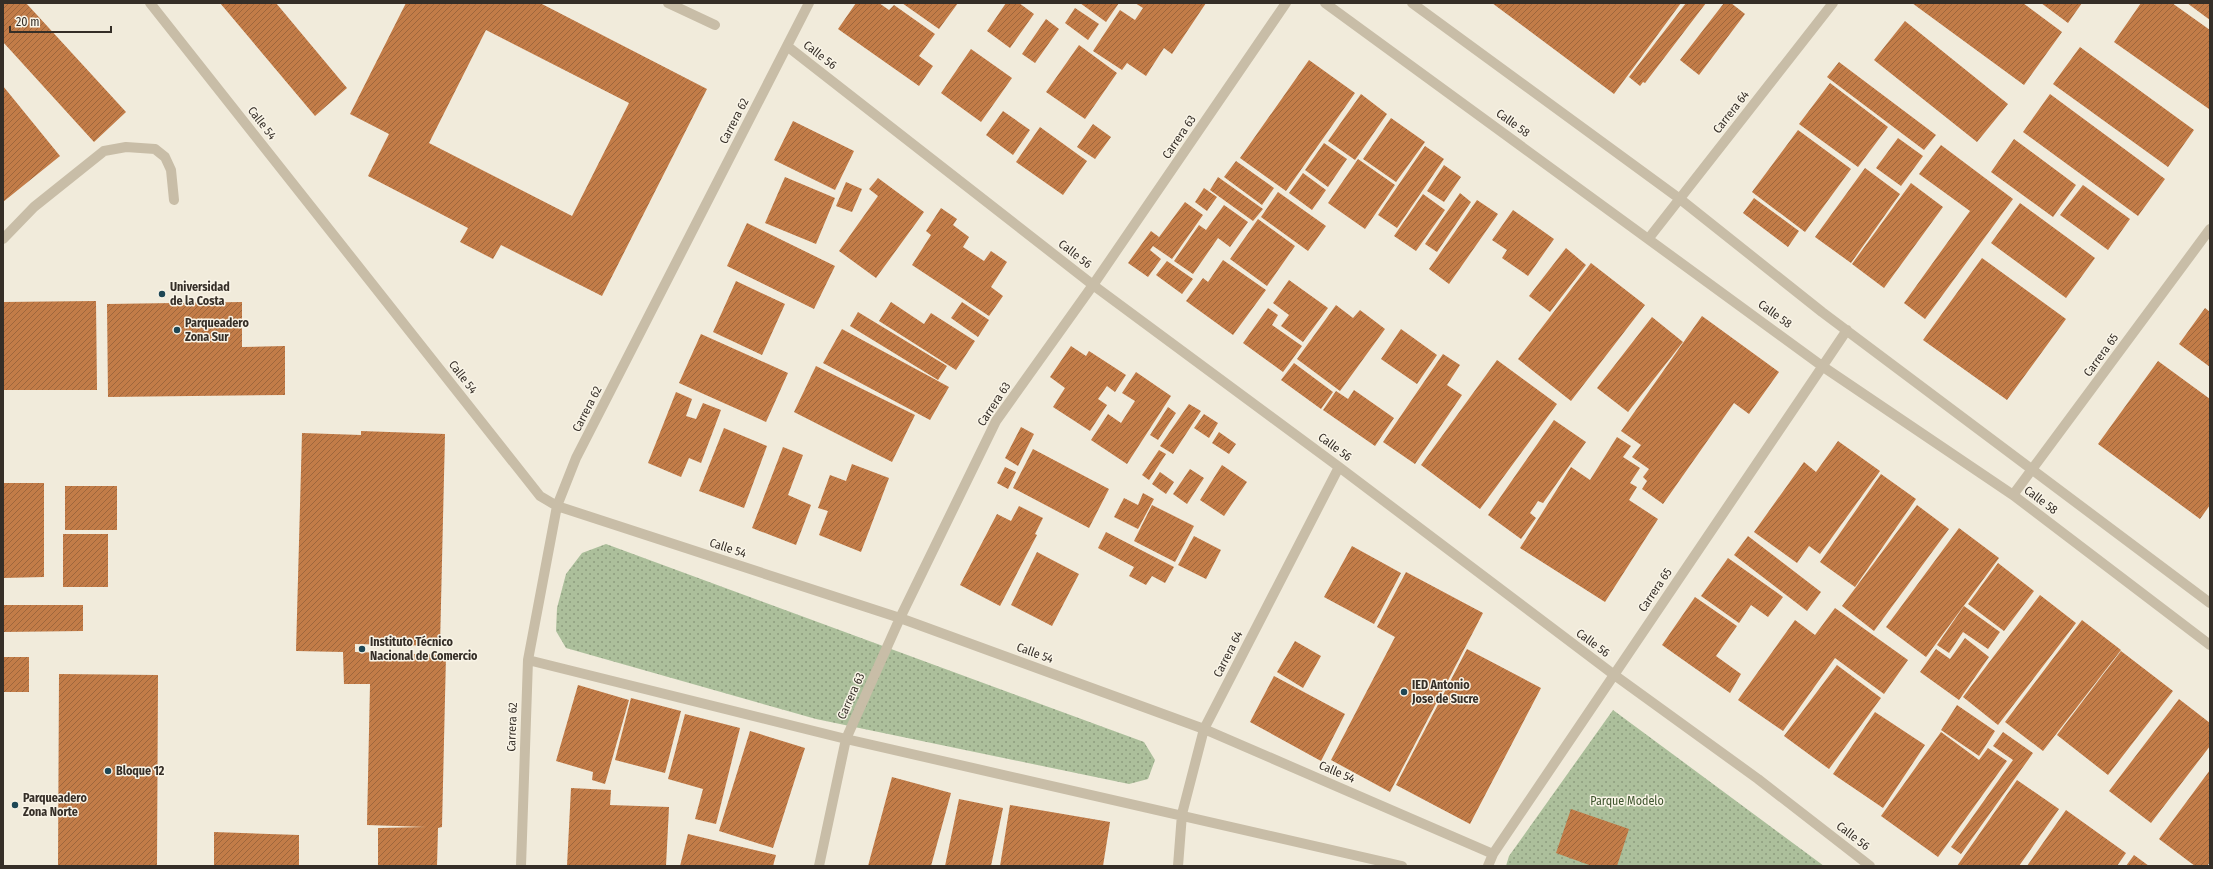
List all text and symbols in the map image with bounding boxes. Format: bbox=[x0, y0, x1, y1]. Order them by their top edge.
scale bar bbox=[10, 8, 111, 34]
text: 20 m bbox=[16, 15, 40, 29]
street label: Calle 56 bbox=[801, 38, 839, 72]
street label: Carrera 64 bbox=[1710, 88, 1752, 136]
street label: Carrera 62 bbox=[717, 96, 751, 146]
street label: Calle 54 bbox=[245, 104, 279, 142]
street label: Calle 58 bbox=[1493, 106, 1533, 140]
street label: Carrera 63 bbox=[1159, 113, 1199, 161]
street label: Calle 56 bbox=[1056, 237, 1094, 271]
place label: Universidad de la Costa bbox=[170, 280, 230, 308]
marker: Universidad de la Costa bbox=[157, 289, 167, 299]
street label: Calle 58 bbox=[1755, 297, 1795, 331]
place label: Parqueadero Zona Sur bbox=[185, 316, 249, 344]
marker: Parqueadero Zona Sur bbox=[172, 325, 182, 335]
street label: Carrera 65 bbox=[2081, 330, 2122, 379]
street label: Calle 54 bbox=[446, 358, 480, 396]
street label: Carrera 63 bbox=[975, 379, 1013, 429]
street label: Carrera 62 bbox=[570, 384, 604, 434]
street label: Calle 56 bbox=[1316, 430, 1355, 464]
street label: Calle 58 bbox=[2022, 483, 2060, 517]
street label: Calle 54 bbox=[708, 535, 748, 561]
street label: Carrera 65 bbox=[1635, 565, 1675, 615]
street label: Calle 56 bbox=[1574, 626, 1613, 660]
street label: Carrera 64 bbox=[1210, 628, 1246, 680]
place label: Instituto Técnico Nacional de Comercio bbox=[370, 635, 478, 663]
street label: Calle 54 bbox=[1015, 640, 1055, 666]
marker: Instituto Técnico Nacional de Comercio bbox=[357, 644, 367, 654]
street label: Carrera 63 bbox=[835, 670, 867, 722]
place label: IED Antonio Jose de Sucre bbox=[1411, 678, 1479, 706]
marker: IED Antonio Jose de Sucre bbox=[1399, 687, 1409, 697]
street label: Carrera 62 bbox=[504, 702, 520, 752]
street label: Calle 54 bbox=[1317, 758, 1357, 786]
place label: Bloque 12 bbox=[116, 764, 165, 778]
marker: Bloque 12 bbox=[103, 766, 113, 776]
place label: Parqueadero Zona Norte bbox=[23, 791, 87, 819]
park label: Parque Modelo bbox=[1590, 794, 1664, 808]
marker: Parqueadero Zona Norte bbox=[10, 800, 20, 810]
street label: Calle 56 bbox=[1834, 819, 1872, 853]

